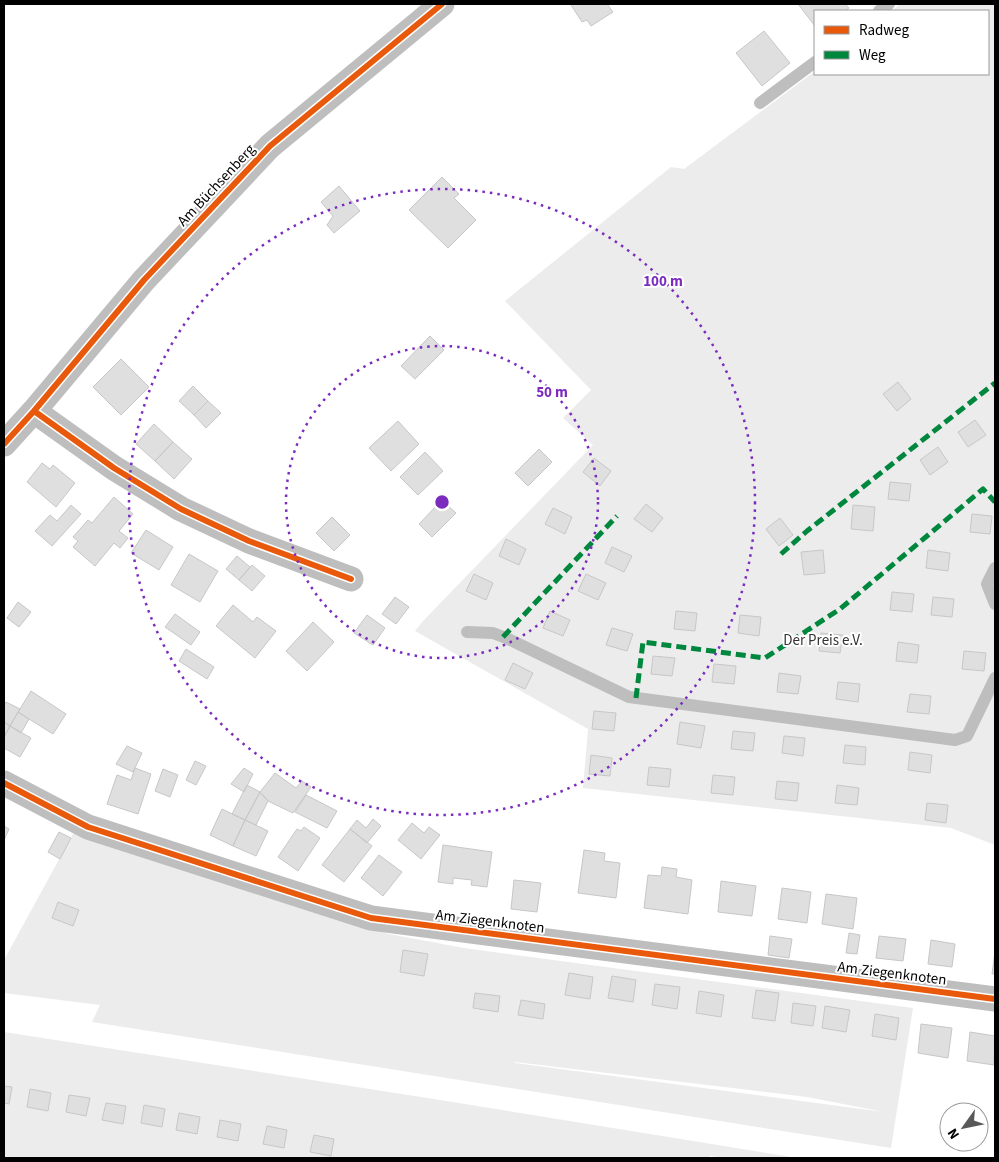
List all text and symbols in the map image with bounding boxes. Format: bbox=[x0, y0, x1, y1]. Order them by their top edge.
legend bbox=[814, 10, 989, 75]
text: Radweg bbox=[859, 20, 909, 41]
text: Weg bbox=[859, 45, 886, 66]
street label: Am Büchsenberg bbox=[173, 139, 260, 231]
text: 100 m bbox=[643, 271, 683, 292]
text: 50 m bbox=[536, 382, 568, 403]
centre of rings bbox=[433, 493, 451, 511]
park label: Der Preis e.V. bbox=[783, 630, 863, 651]
street label: Am Ziegenknoten bbox=[434, 904, 546, 939]
street label: Am Ziegenknoten bbox=[836, 956, 948, 991]
north arrow bbox=[939, 1102, 989, 1152]
text: N bbox=[943, 1124, 965, 1143]

